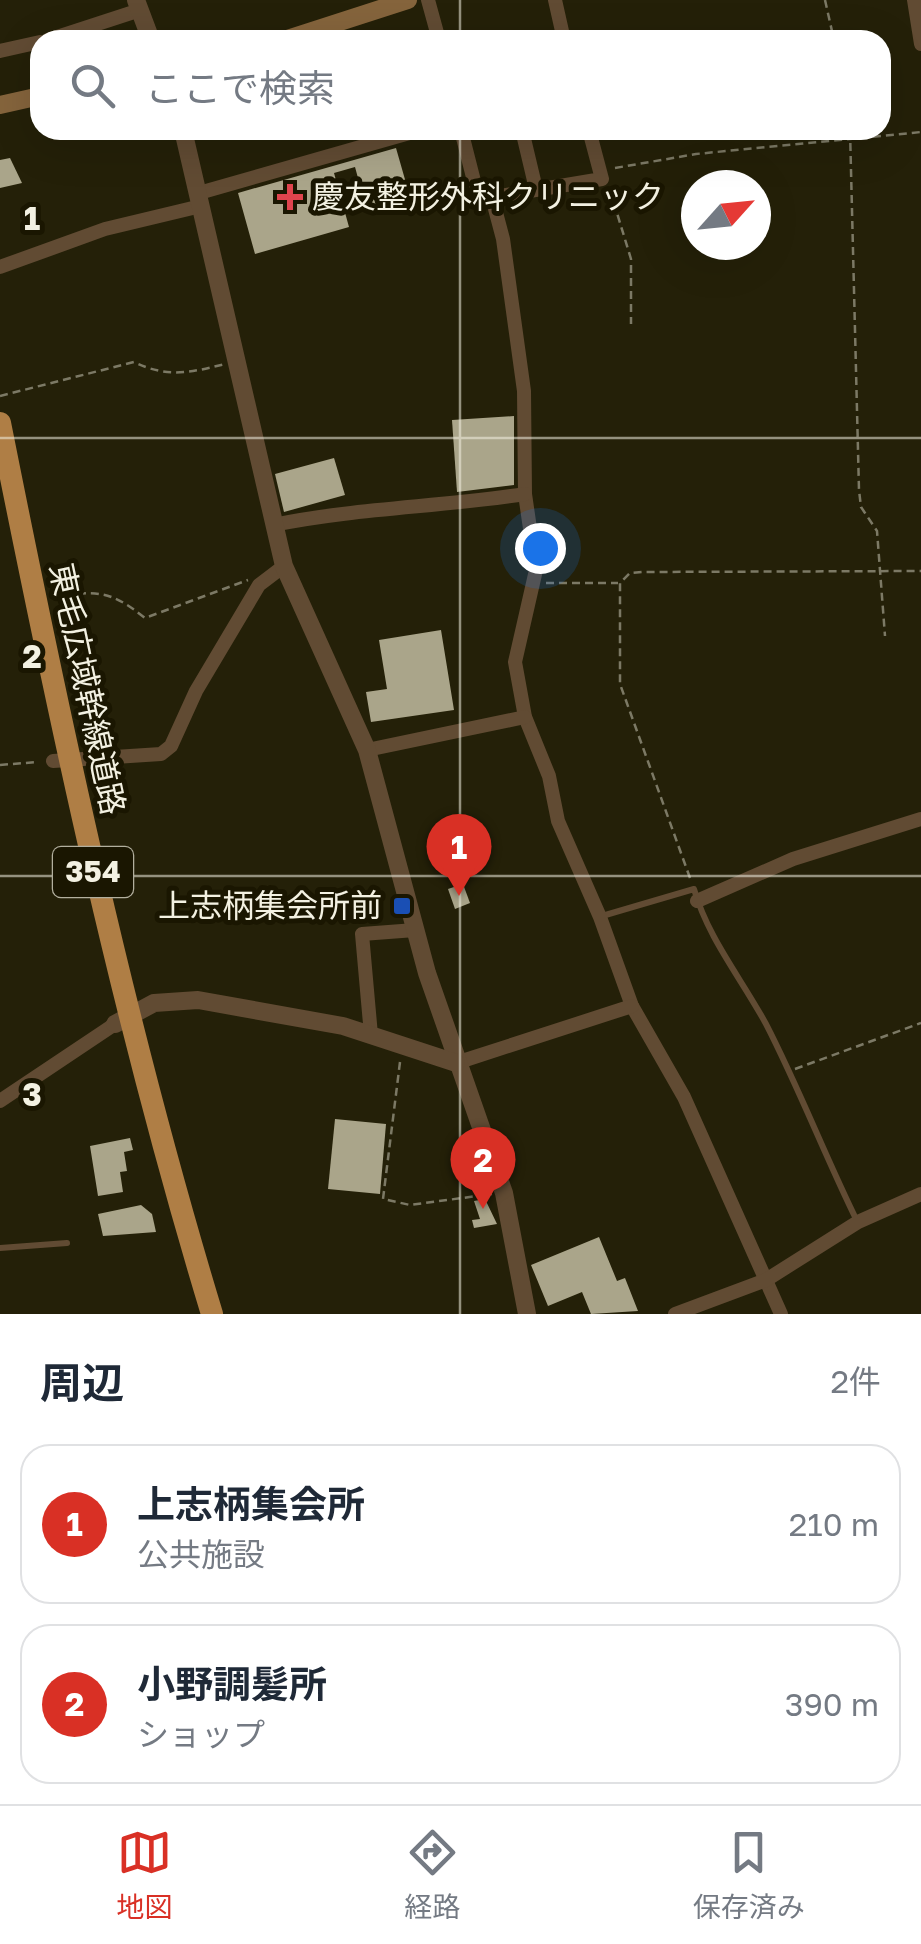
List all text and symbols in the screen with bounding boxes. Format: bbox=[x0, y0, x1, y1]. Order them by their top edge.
search box bbox=[30, 30, 891, 140]
icon: search bbox=[65, 58, 120, 113]
text: ここで検索 bbox=[145, 65, 335, 110]
north arrow bbox=[681, 170, 771, 260]
place label: 慶友整形外科クリニック bbox=[312, 177, 664, 215]
marker: 慶友整形外科クリニック bbox=[277, 184, 303, 210]
text: 1 bbox=[24, 199, 40, 237]
your location bbox=[515, 523, 566, 574]
street label: 東毛広域幹線道路 bbox=[43, 560, 133, 818]
text: 2 bbox=[22, 637, 42, 675]
pin: 1 bbox=[426, 814, 492, 896]
road number: 354 bbox=[53, 847, 133, 897]
place label: 上志柄集会所前 bbox=[158, 886, 382, 924]
marker: 上志柄集会所前 bbox=[391, 895, 413, 917]
text: 3 bbox=[22, 1075, 42, 1113]
pin: 2 bbox=[450, 1126, 516, 1209]
text: 周辺 bbox=[40, 1357, 124, 1407]
text: 2件 bbox=[830, 1362, 881, 1400]
text: 上志柄集会所 bbox=[137, 1481, 365, 1526]
text: 1 bbox=[66, 1505, 83, 1543]
text: 210 m bbox=[789, 1505, 879, 1543]
text: 公共施設 bbox=[137, 1535, 265, 1573]
text: 小野調髪所 bbox=[137, 1661, 327, 1706]
text: 2 bbox=[65, 1685, 84, 1723]
text: 390 m bbox=[785, 1685, 879, 1723]
text: ショップ bbox=[137, 1715, 265, 1753]
tab: 地図 bbox=[116, 1825, 172, 1925]
tab: 経路 bbox=[404, 1825, 461, 1925]
tab: 保存済み bbox=[693, 1825, 805, 1925]

